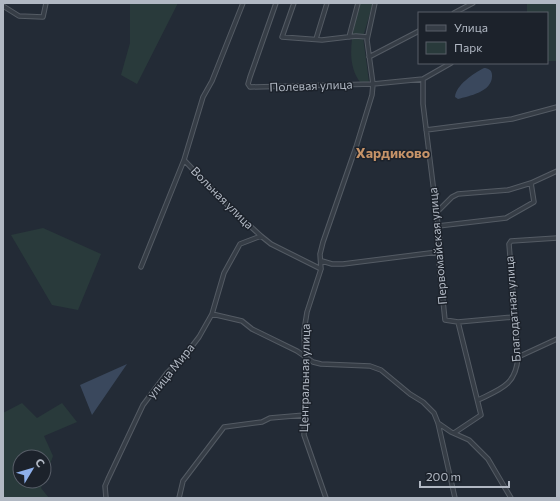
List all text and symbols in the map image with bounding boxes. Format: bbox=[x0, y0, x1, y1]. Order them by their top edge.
legend bbox=[418, 12, 548, 64]
text: Улица bbox=[454, 20, 488, 34]
text: Парк bbox=[454, 40, 483, 54]
street label: Полевая улица bbox=[269, 77, 353, 93]
district label: Хардиково bbox=[356, 144, 430, 161]
street label: Вольная улица bbox=[189, 163, 257, 231]
street label: Первомайская улица bbox=[425, 187, 449, 305]
street label: Благодатная улица bbox=[501, 256, 523, 363]
street label: Центральная улица bbox=[296, 323, 312, 433]
street label: улица Мира bbox=[144, 340, 197, 401]
north arrow bbox=[12, 449, 52, 489]
text: С bbox=[33, 456, 48, 470]
scale bar bbox=[420, 463, 509, 489]
text: 200 m bbox=[426, 469, 461, 483]

